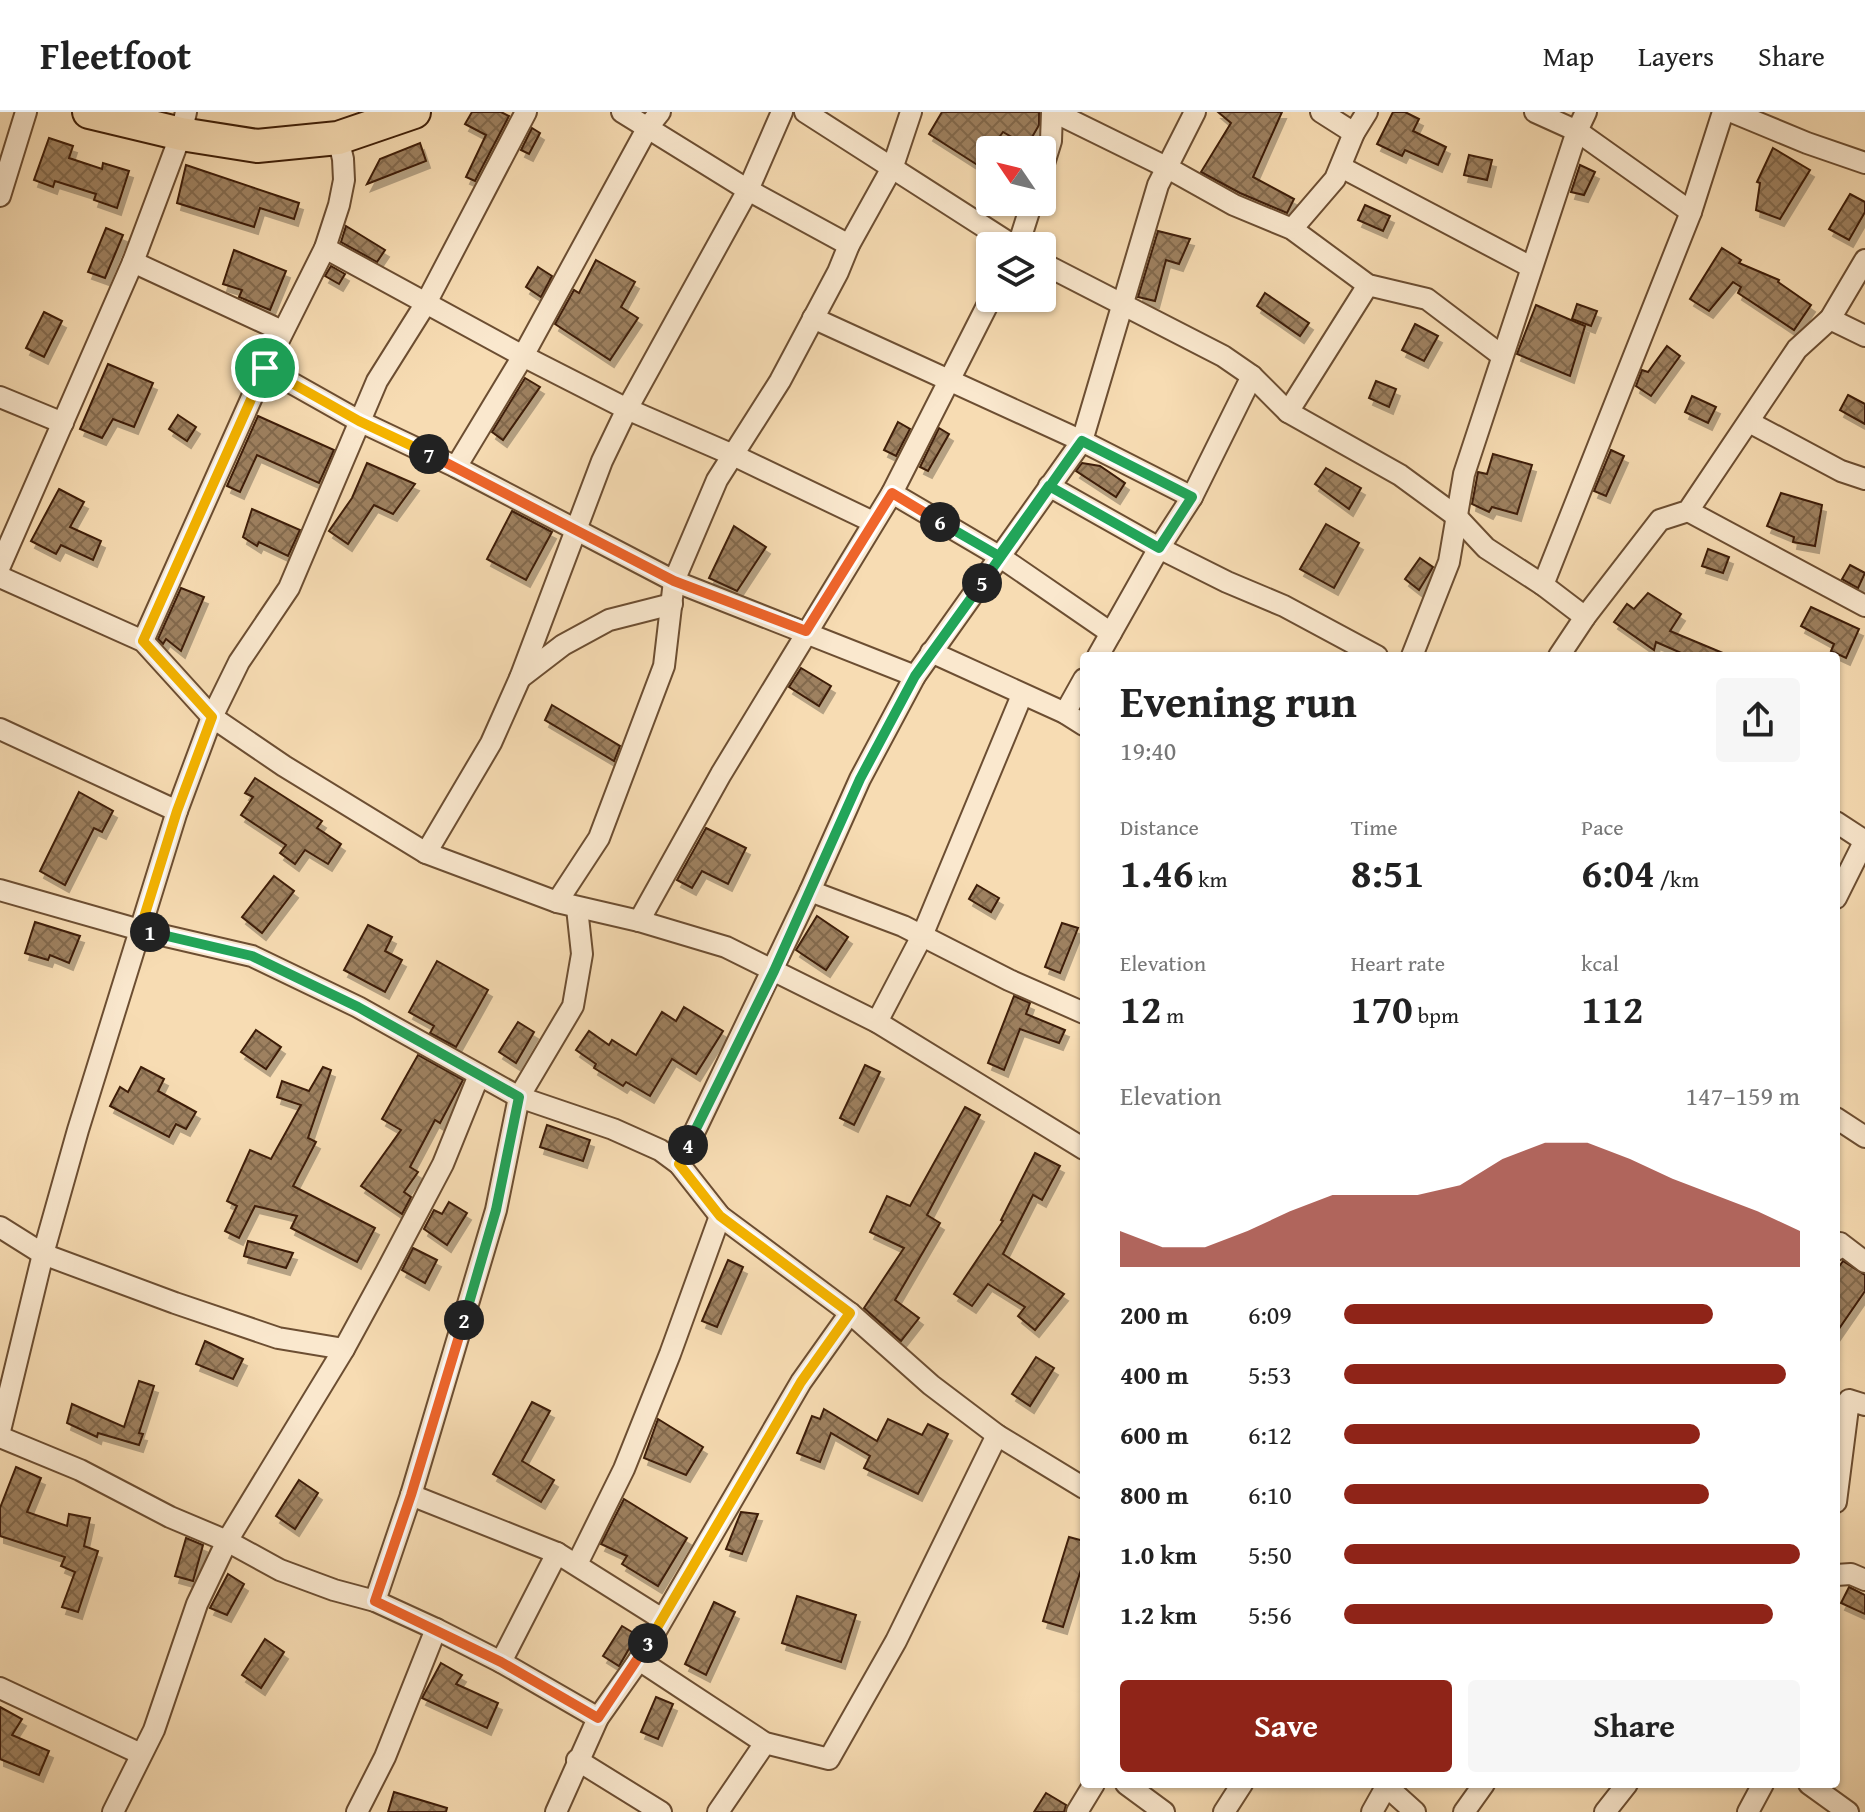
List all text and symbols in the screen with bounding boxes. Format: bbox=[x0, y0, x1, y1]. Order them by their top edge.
text: Fleetfoot bbox=[40, 27, 191, 83]
text: Map bbox=[1543, 35, 1594, 76]
text: Layers bbox=[1638, 35, 1714, 76]
text: Share bbox=[1758, 35, 1825, 76]
north arrow bbox=[976, 136, 1056, 216]
map controls bbox=[976, 136, 1056, 312]
button: layers bbox=[976, 232, 1056, 312]
pin bbox=[231, 334, 299, 402]
icon: arrive bbox=[243, 346, 287, 390]
pin: 7 bbox=[409, 434, 449, 474]
text: 7 bbox=[423, 438, 435, 470]
pin: 6 bbox=[920, 502, 960, 542]
text: 6 bbox=[934, 506, 946, 538]
pin: 5 bbox=[962, 563, 1002, 603]
text: 5 bbox=[976, 567, 988, 599]
text: Evening run bbox=[1120, 669, 1357, 733]
button: share bbox=[1716, 678, 1800, 762]
text: 19:40 bbox=[1120, 731, 1176, 770]
text: Distance bbox=[1120, 811, 1199, 843]
text: Time bbox=[1351, 811, 1397, 843]
text: Pace bbox=[1581, 811, 1624, 843]
text: 1.46 bbox=[1120, 843, 1193, 902]
text: 8:51 bbox=[1351, 843, 1424, 902]
text: 6:04 bbox=[1581, 843, 1655, 902]
text: km bbox=[1193, 863, 1227, 895]
text: /km bbox=[1655, 863, 1699, 895]
pin: 1 bbox=[130, 912, 170, 952]
text: 1 bbox=[144, 916, 156, 948]
text: Elevation bbox=[1120, 947, 1206, 979]
text: Heart rate bbox=[1351, 947, 1445, 979]
text: kcal bbox=[1581, 947, 1619, 979]
text: 12 bbox=[1120, 979, 1161, 1038]
text: 170 bbox=[1351, 979, 1413, 1038]
text: 112 bbox=[1581, 979, 1644, 1038]
text: m bbox=[1161, 999, 1184, 1031]
text: bpm bbox=[1413, 999, 1459, 1031]
text: Elevation bbox=[1120, 1076, 1222, 1115]
text: 147–159 m bbox=[1686, 1076, 1800, 1115]
pin: 4 bbox=[668, 1125, 708, 1165]
text: 4 bbox=[682, 1129, 694, 1161]
text: 200 m bbox=[1120, 1295, 1188, 1334]
text: 6:09 bbox=[1248, 1295, 1292, 1334]
pin: 2 bbox=[444, 1300, 484, 1340]
text: 2 bbox=[458, 1304, 470, 1336]
text: 400 m bbox=[1120, 1355, 1188, 1394]
text: 5:53 bbox=[1248, 1355, 1292, 1394]
text: 600 m bbox=[1120, 1415, 1188, 1454]
text: 6:12 bbox=[1248, 1415, 1292, 1454]
text: 800 m bbox=[1120, 1475, 1188, 1514]
text: 6:10 bbox=[1248, 1475, 1292, 1514]
text: 1.0 km bbox=[1120, 1535, 1197, 1574]
text: 5:50 bbox=[1248, 1535, 1292, 1574]
text: 1.2 km bbox=[1120, 1595, 1197, 1634]
text: 5:56 bbox=[1248, 1595, 1292, 1634]
pin: 3 bbox=[628, 1623, 668, 1663]
text: 3 bbox=[642, 1627, 654, 1659]
button: Save bbox=[1120, 1680, 1452, 1772]
button: Share bbox=[1468, 1680, 1800, 1772]

